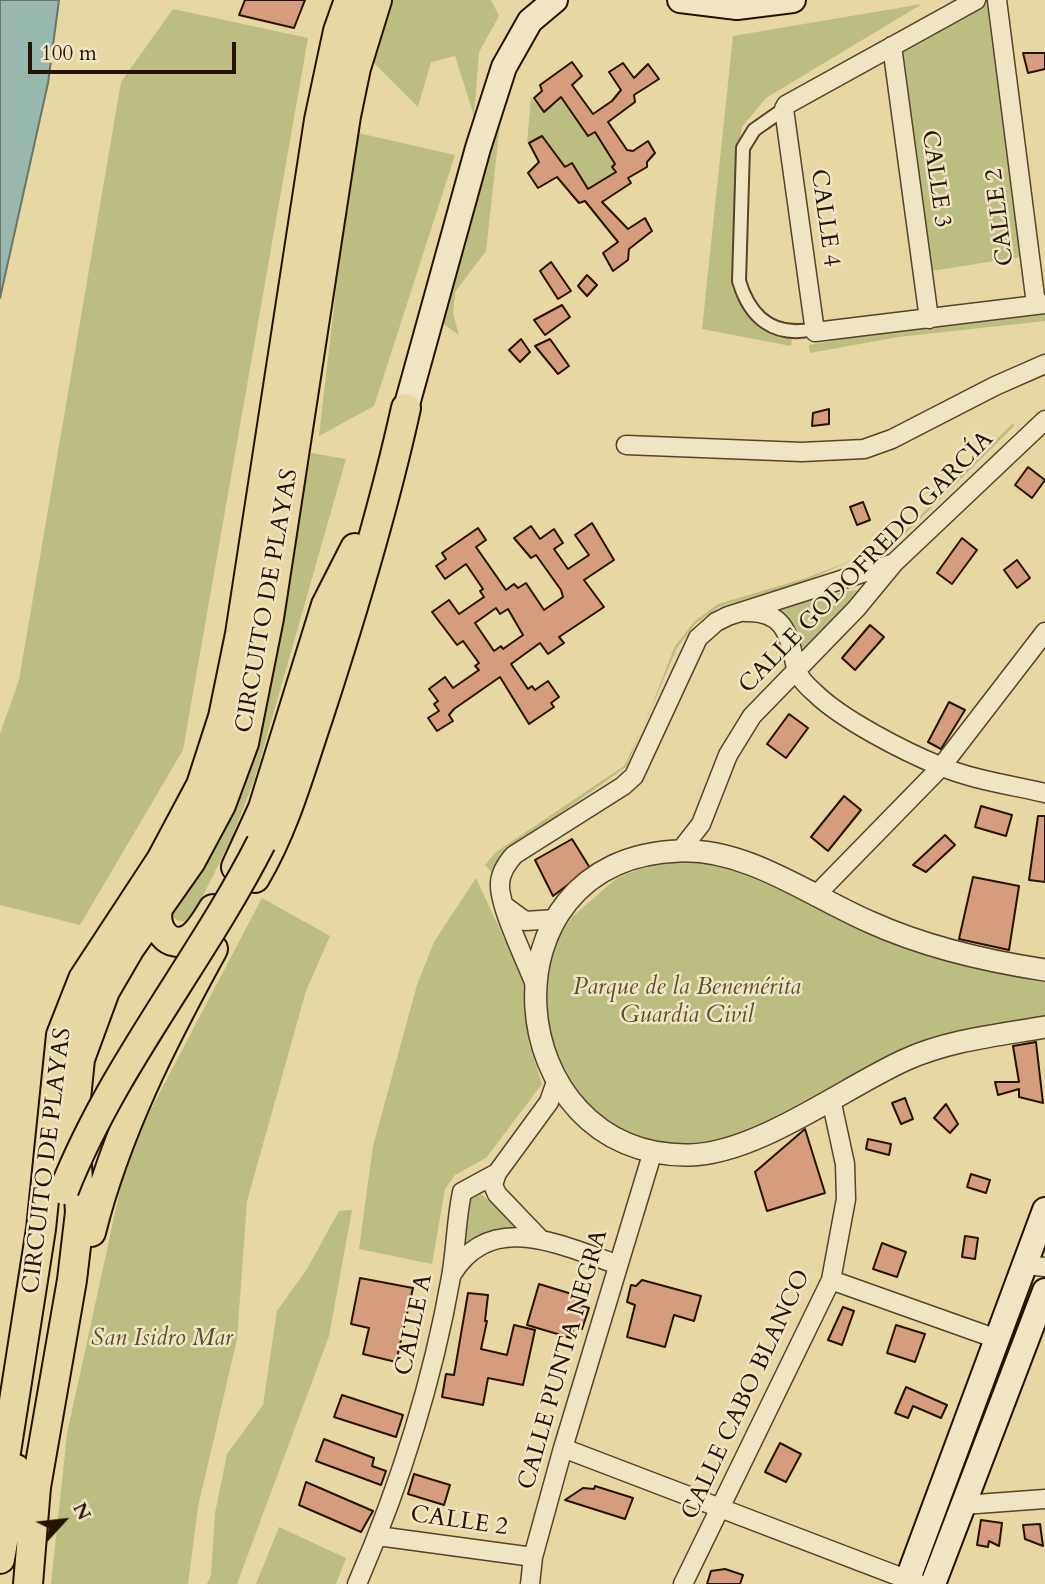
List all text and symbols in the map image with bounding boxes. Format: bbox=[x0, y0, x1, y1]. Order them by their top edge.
scale bar bbox=[32, 28, 240, 72]
text: 100 m bbox=[41, 39, 97, 68]
street label: CALLE 3 bbox=[914, 128, 956, 230]
street label: CALLE 4 bbox=[803, 167, 845, 269]
street label: CALLE 2 bbox=[981, 167, 1021, 267]
street label: CALLE GODOFREDO GARCÍA bbox=[734, 426, 1000, 700]
street label: CIRCUITO DE PLAYAS bbox=[231, 467, 305, 735]
park label: Parque de la Benemérita Guardia Civil bbox=[573, 974, 801, 1030]
street label: CIRCUITO DE PLAYAS bbox=[17, 1026, 79, 1296]
street label: CALLE PUNTA NEGRA bbox=[513, 1227, 615, 1493]
street label: CALLE CABO BLANCO bbox=[676, 1266, 818, 1524]
street label: CALLE A bbox=[390, 1272, 440, 1378]
park label: San Isidro Mar bbox=[91, 1325, 233, 1353]
north arrow bbox=[28, 1486, 98, 1556]
text: N bbox=[66, 1498, 97, 1525]
street label: CALLE 2 bbox=[408, 1501, 510, 1543]

